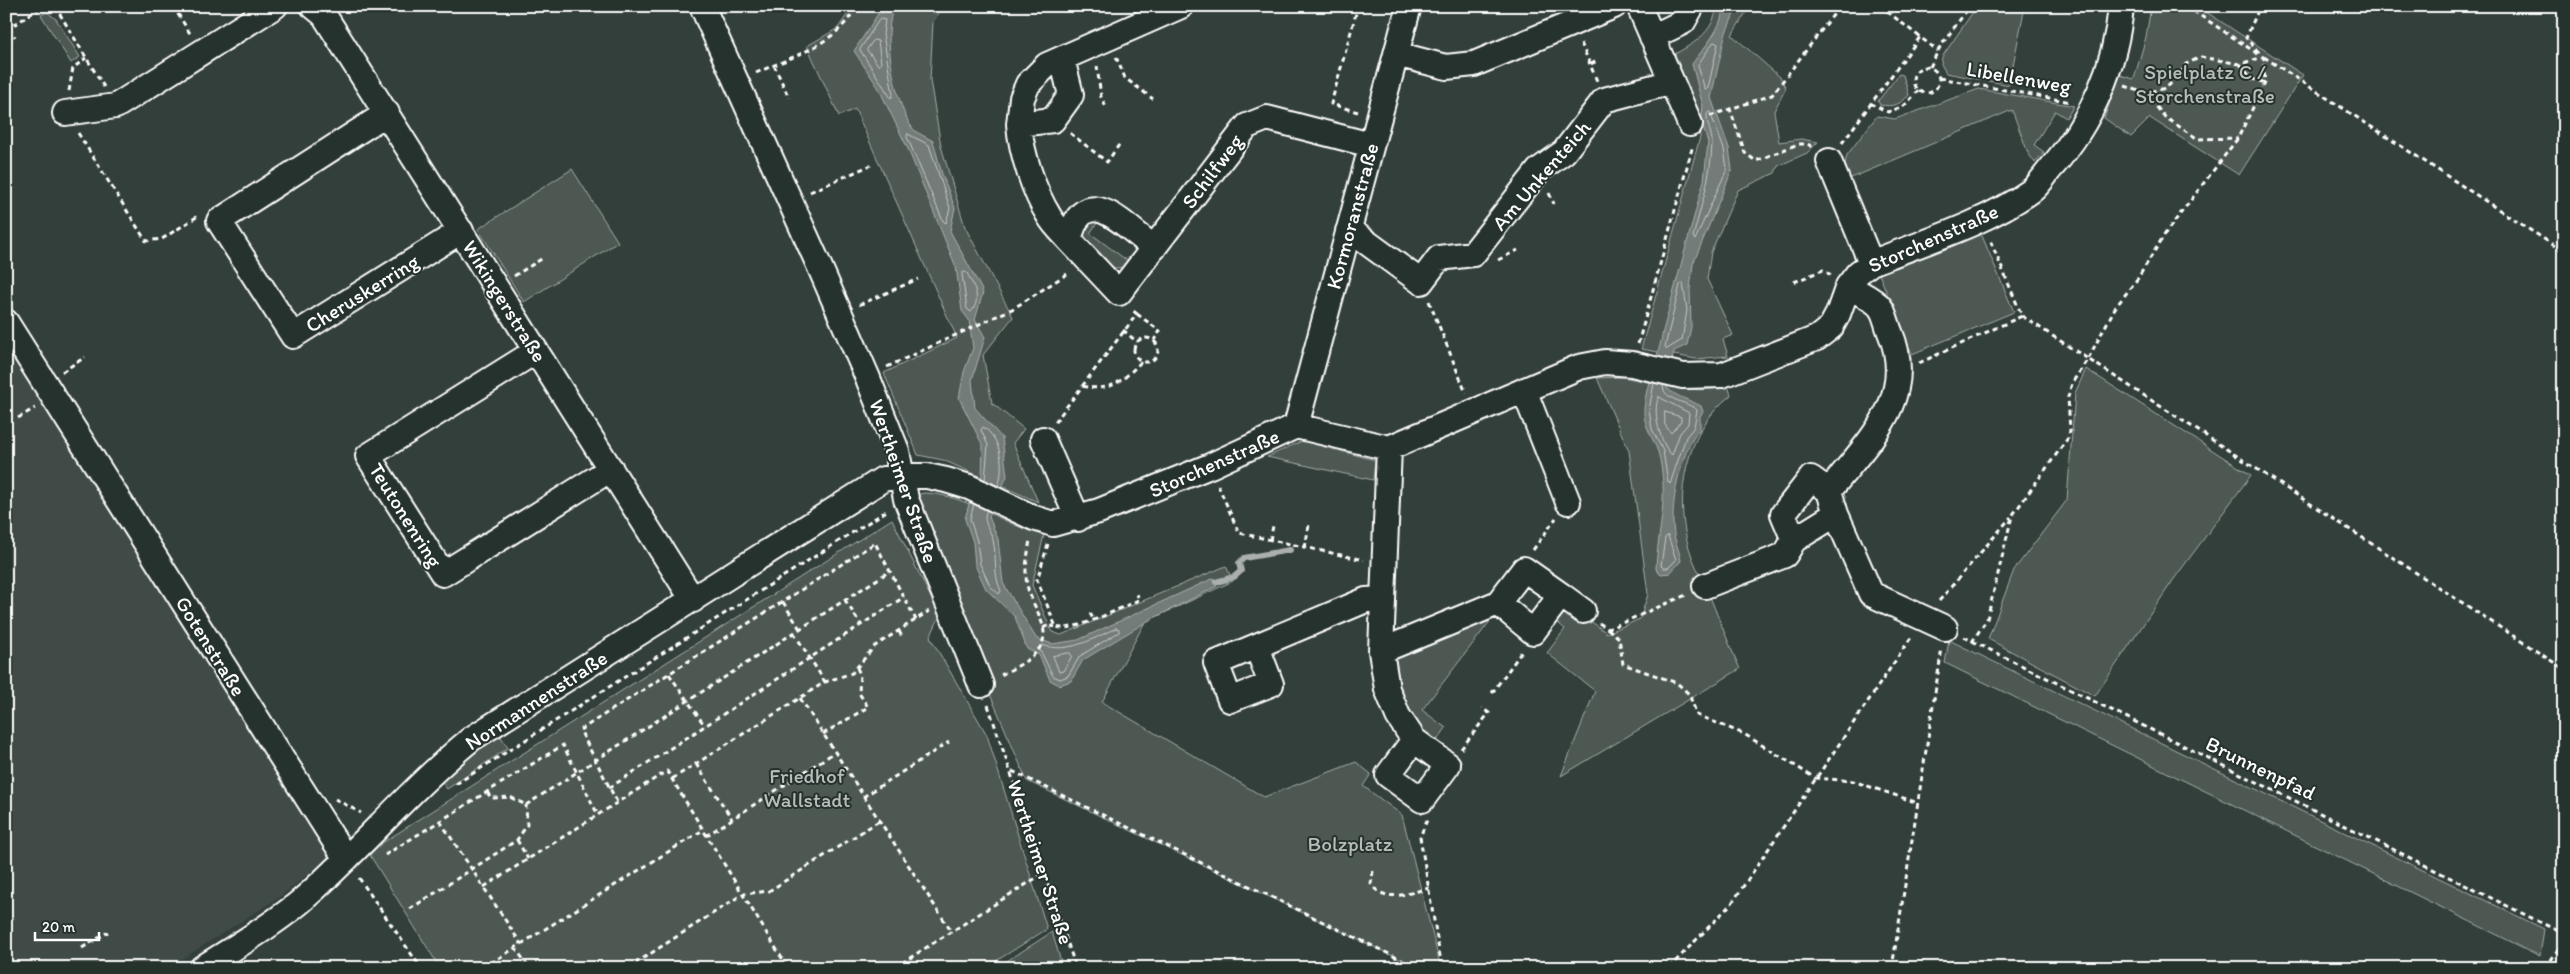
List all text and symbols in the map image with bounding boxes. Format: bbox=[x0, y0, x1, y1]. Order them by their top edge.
street label: Libellenweg bbox=[1965, 56, 2074, 99]
park label: Spielplatz C / Storchenstraße bbox=[2135, 59, 2275, 108]
street label: Am Unkenteich bbox=[1486, 114, 1596, 235]
street label: Schilfweg bbox=[1176, 129, 1248, 213]
street label: Kormoranstraße bbox=[1320, 140, 1384, 292]
street label: Storchenstraße bbox=[1864, 198, 2002, 278]
street label: Wikingerstraße bbox=[457, 235, 553, 367]
street label: Cheruskerring bbox=[301, 248, 424, 338]
street label: Wertheimer Straße bbox=[864, 396, 944, 566]
street label: Storchenstraße bbox=[1145, 423, 1283, 503]
street label: Teutonenring bbox=[364, 458, 448, 572]
street label: Gotenstraße bbox=[170, 591, 252, 701]
street label: Normannenstraße bbox=[460, 645, 612, 755]
street label: Brunnenpfad bbox=[2202, 731, 2320, 806]
park label: Friedhof Wallstadt bbox=[764, 763, 851, 812]
street label: Wertheimer Straße bbox=[1003, 777, 1079, 947]
park label: Bolzplatz bbox=[1308, 831, 1393, 856]
scale bar bbox=[35, 909, 99, 941]
text: 20 m bbox=[42, 918, 76, 936]

